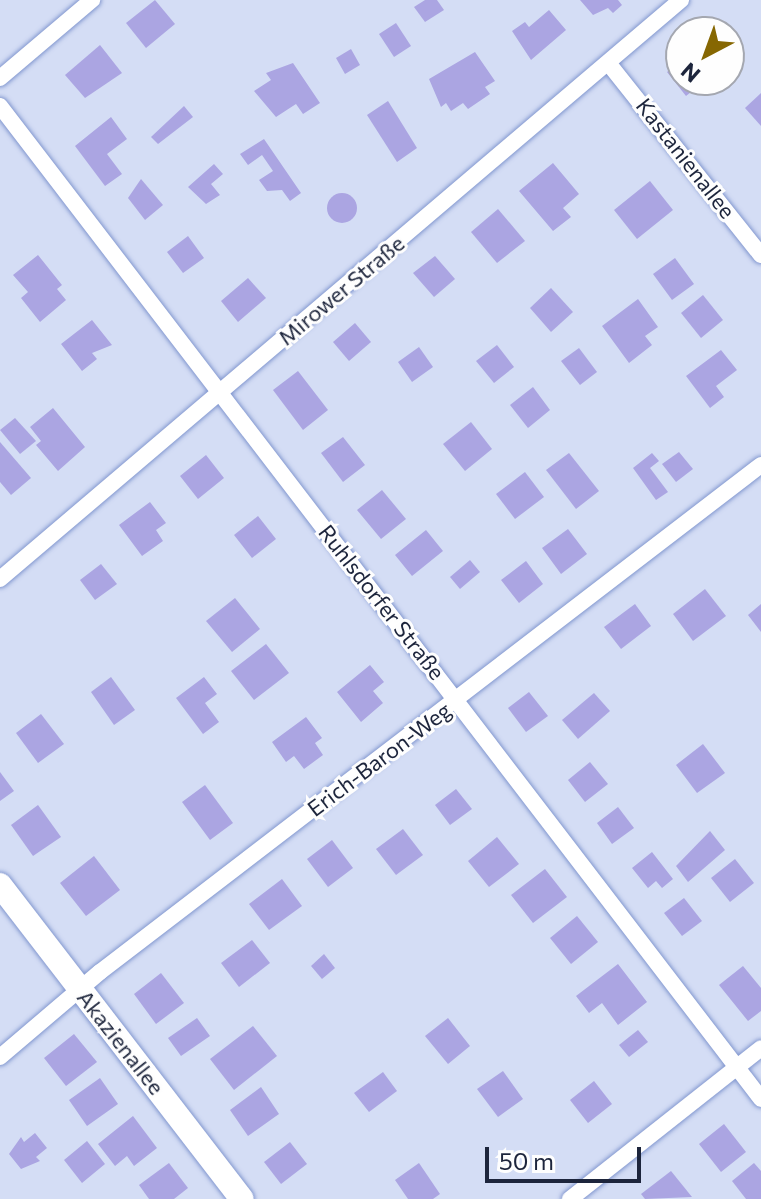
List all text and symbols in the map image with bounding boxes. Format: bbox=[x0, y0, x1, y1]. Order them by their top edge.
north arrow bbox=[665, 16, 745, 96]
text: N bbox=[675, 57, 705, 89]
street label: Kastanienallee bbox=[631, 93, 741, 223]
street label: Mirower Straße bbox=[273, 230, 409, 350]
street label: Ruhlsdorfer Straße bbox=[313, 519, 451, 685]
street label: Erich-Baron-Weg bbox=[302, 696, 456, 822]
street label: Akazienallee bbox=[72, 985, 170, 1099]
scale bar bbox=[489, 1131, 645, 1181]
text: 50 m bbox=[499, 1146, 554, 1175]

